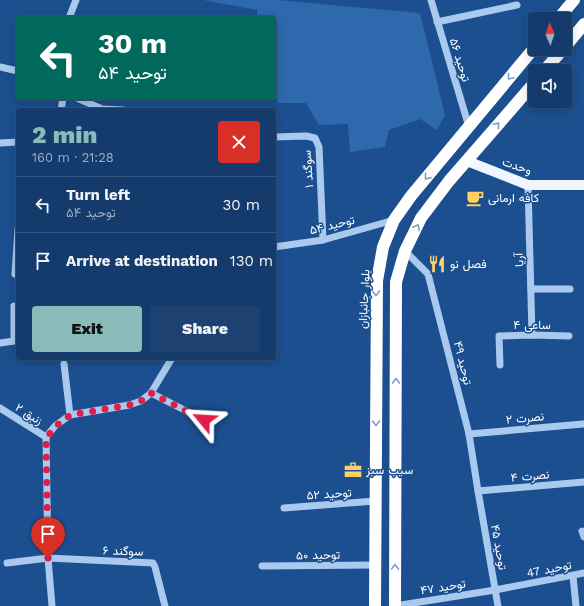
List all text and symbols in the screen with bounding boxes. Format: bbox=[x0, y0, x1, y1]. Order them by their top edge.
north arrow bbox=[528, 12, 572, 56]
map controls bbox=[528, 12, 572, 108]
text: 30 m bbox=[98, 27, 167, 60]
icon: left bbox=[32, 32, 84, 84]
street label: توحید ۵۶ bbox=[446, 37, 473, 84]
text: توحید ۵۴ bbox=[98, 62, 167, 83]
button: sound bbox=[528, 64, 572, 108]
one-way arrow bbox=[508, 72, 515, 79]
text: 2 min bbox=[32, 121, 97, 149]
button: close bbox=[218, 121, 260, 163]
one-way arrow bbox=[493, 123, 500, 130]
street label: سوگند ۱ bbox=[300, 149, 317, 189]
text: 160 m · 21:28 bbox=[32, 150, 114, 165]
street label: وحدت bbox=[500, 154, 534, 178]
one-way arrow bbox=[425, 172, 432, 180]
text: Turn left bbox=[66, 186, 130, 204]
cafe icon: کافه ارمانی bbox=[465, 188, 485, 208]
place label: کافه ارمانی bbox=[488, 191, 539, 206]
icon: left bbox=[32, 194, 54, 216]
text: 30 m bbox=[223, 196, 260, 214]
text: توحید ۵۴ bbox=[66, 205, 116, 220]
street label: توحید ۵۴ bbox=[308, 213, 356, 238]
one-way arrow bbox=[412, 224, 420, 231]
icon: arrive bbox=[32, 250, 54, 272]
text: Arrive at destination bbox=[66, 252, 218, 270]
text: 130 m bbox=[230, 252, 273, 270]
street label: آریا bbox=[512, 252, 527, 267]
restaurant icon: فصل نو bbox=[427, 254, 447, 274]
place label: فصل نو bbox=[450, 257, 487, 272]
street label: بلوار جانبازان bbox=[355, 269, 374, 329]
one-way arrow bbox=[372, 290, 380, 296]
button: Exit bbox=[32, 306, 142, 352]
button: Share bbox=[150, 306, 260, 352]
street label: ساعی ۴ bbox=[513, 318, 551, 333]
street label: توحید ۴۹ bbox=[450, 340, 475, 387]
one-way arrow bbox=[392, 378, 400, 384]
position arrow bbox=[183, 399, 225, 441]
street label: زنبق ۲ bbox=[12, 400, 45, 429]
street label: نصرت ۲ bbox=[505, 409, 545, 428]
one-way arrow bbox=[372, 420, 380, 426]
office icon: سیب سبز bbox=[343, 460, 363, 480]
place label: سیب سبز bbox=[365, 463, 413, 478]
street label: نصرت ۴ bbox=[510, 467, 550, 486]
street label: توحید ۵۲ bbox=[306, 485, 352, 504]
pin bbox=[31, 517, 65, 558]
icon: arrive bbox=[37, 523, 59, 545]
street label: توحید ۴۵ bbox=[487, 523, 510, 571]
street label: سوگند ۶ bbox=[102, 543, 143, 560]
street label: توحید ۵۰ bbox=[296, 548, 340, 563]
street label: توحید 47 bbox=[525, 558, 573, 581]
one-way arrow bbox=[391, 564, 399, 570]
street label: توحید ۴۷ bbox=[419, 576, 467, 598]

